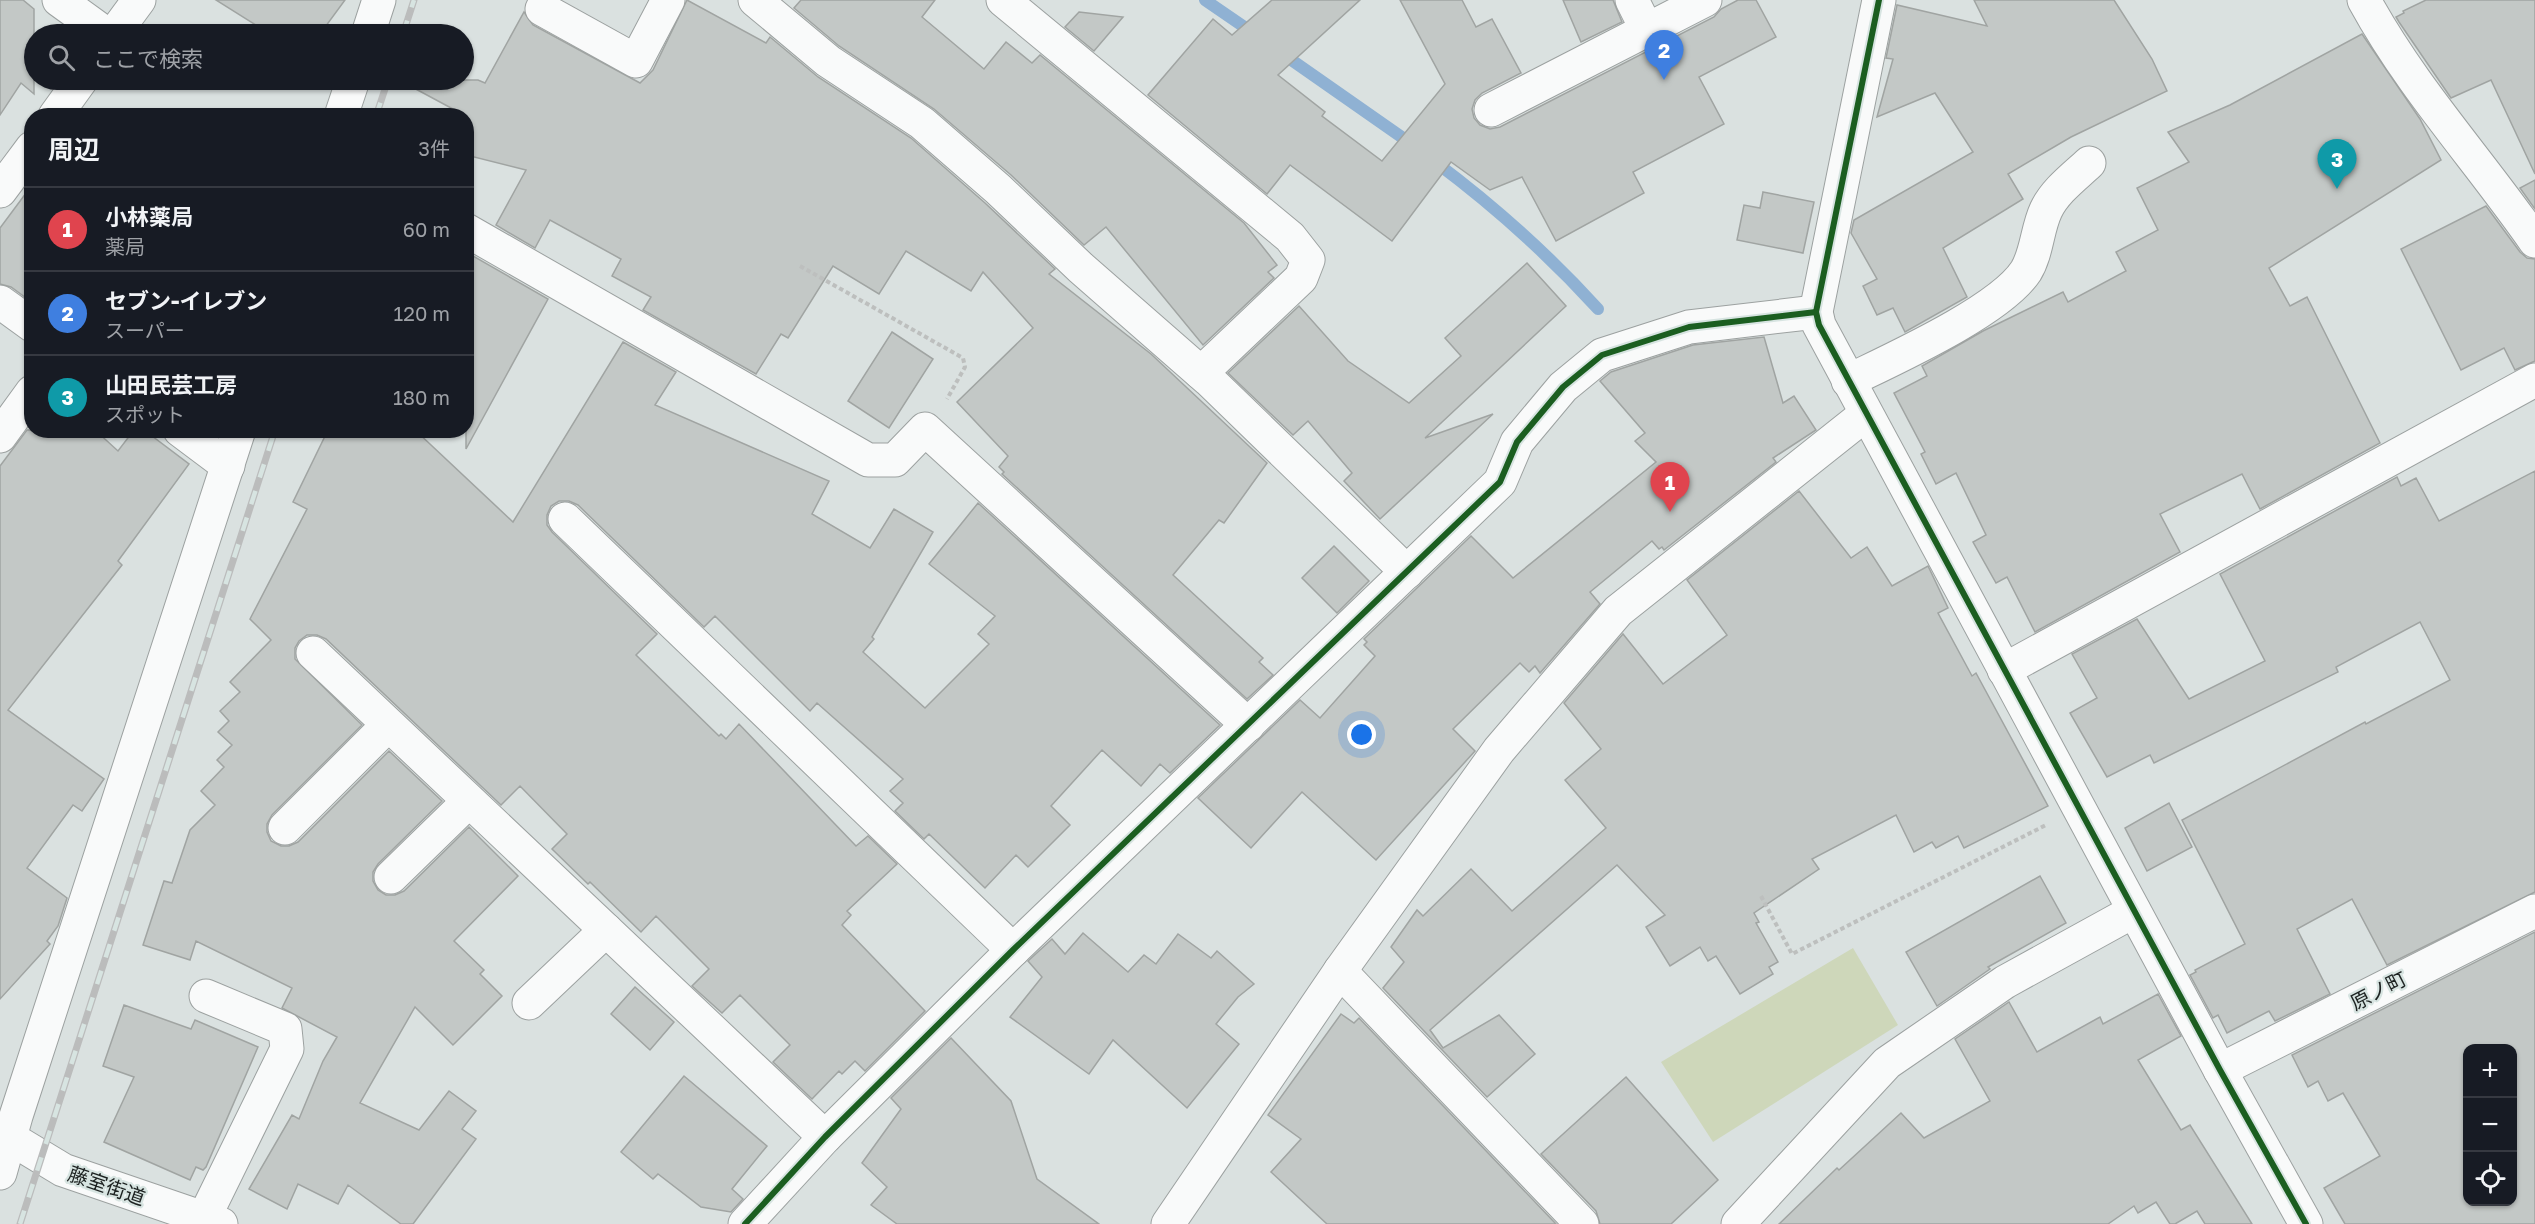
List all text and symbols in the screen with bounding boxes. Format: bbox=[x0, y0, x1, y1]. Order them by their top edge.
search box bbox=[24, 24, 474, 90]
pin: 2 bbox=[1644, 31, 1684, 80]
icon: search bbox=[45, 41, 78, 74]
text: ここで検索 bbox=[93, 45, 203, 72]
text: 周辺 bbox=[48, 134, 100, 165]
text: 3件 bbox=[418, 136, 450, 160]
pin: 3 bbox=[2318, 140, 2356, 189]
text: 小林薬局 bbox=[105, 203, 193, 230]
text: 1 bbox=[62, 217, 73, 241]
text: 60 m bbox=[403, 217, 450, 241]
text: 薬局 bbox=[105, 234, 145, 258]
text: セブン-イレブン bbox=[105, 287, 267, 314]
text: 2 bbox=[61, 301, 74, 325]
text: 120 m bbox=[394, 301, 450, 325]
text: スーパー bbox=[105, 318, 185, 342]
text: 山田民芸工房 bbox=[105, 371, 237, 398]
text: 3 bbox=[61, 385, 74, 409]
text: 180 m bbox=[393, 385, 450, 409]
text: スポット bbox=[105, 402, 185, 426]
pin: 1 bbox=[1650, 462, 1690, 512]
your location bbox=[1347, 720, 1376, 749]
street label: 原ノ町 bbox=[2346, 966, 2410, 1014]
map controls bbox=[2463, 1044, 2517, 1206]
button: + bbox=[2463, 1044, 2517, 1098]
button: − bbox=[2463, 1098, 2517, 1152]
button: locate bbox=[2463, 1152, 2517, 1206]
street label: 藤室街道 bbox=[65, 1161, 149, 1209]

